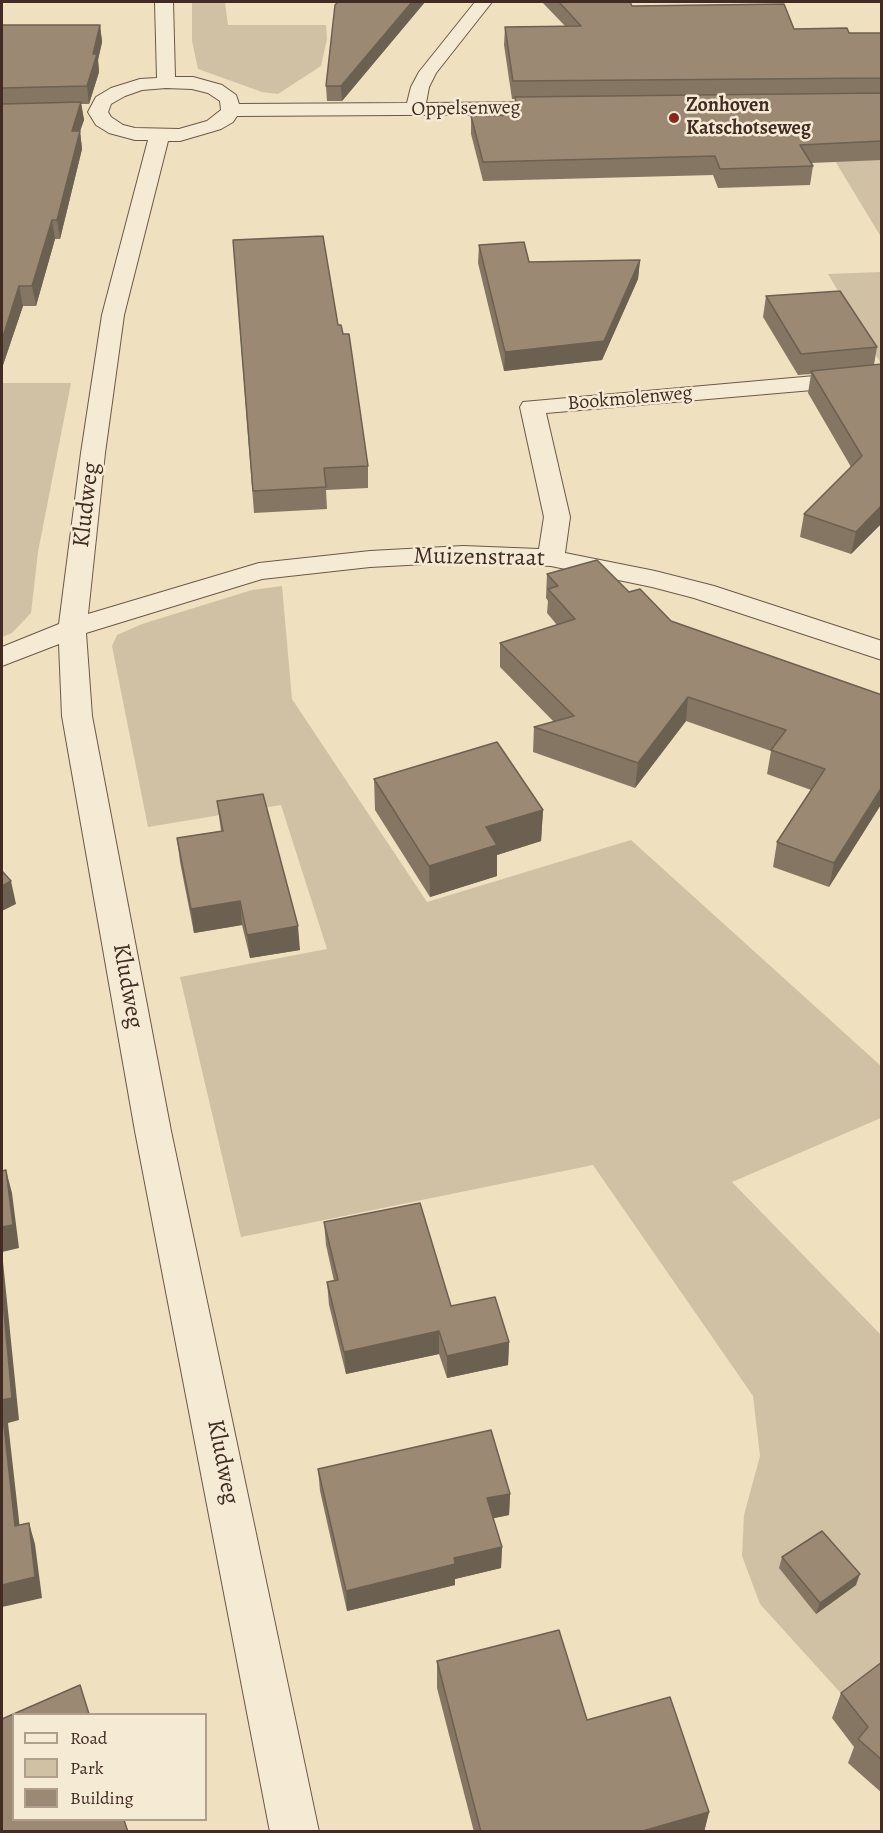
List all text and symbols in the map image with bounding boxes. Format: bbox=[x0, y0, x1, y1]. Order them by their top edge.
place label: Zonhoven Katschotseweg bbox=[686, 94, 811, 141]
street label: Oppelsenweg bbox=[411, 96, 521, 122]
marker: Zonhoven Katschotseweg bbox=[667, 111, 681, 125]
street label: Bookmolenweg bbox=[567, 382, 693, 416]
street label: Kludweg bbox=[67, 461, 107, 549]
street label: Muizenstraat bbox=[413, 542, 545, 574]
street label: Kludweg bbox=[105, 941, 149, 1031]
street label: Kludweg bbox=[200, 1417, 244, 1507]
legend bbox=[12, 1713, 207, 1821]
text: Road bbox=[70, 1726, 107, 1750]
text: Park bbox=[70, 1756, 104, 1780]
text: Building bbox=[70, 1786, 134, 1810]

